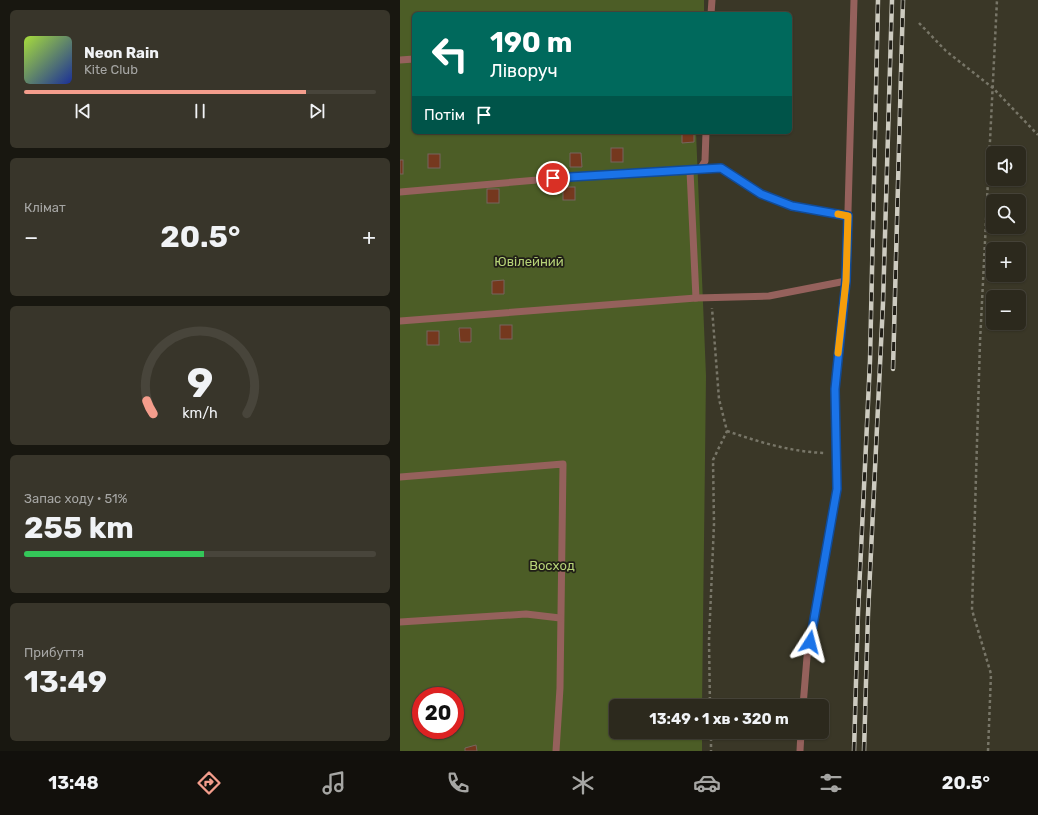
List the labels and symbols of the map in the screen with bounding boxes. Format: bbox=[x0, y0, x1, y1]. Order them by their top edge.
pin bbox=[536, 161, 570, 195]
park label: Ювілейний bbox=[494, 254, 564, 269]
park label: Восход bbox=[529, 558, 575, 573]
position arrow bbox=[789, 621, 831, 663]
speed limit sign: 20 bbox=[412, 687, 464, 739]

